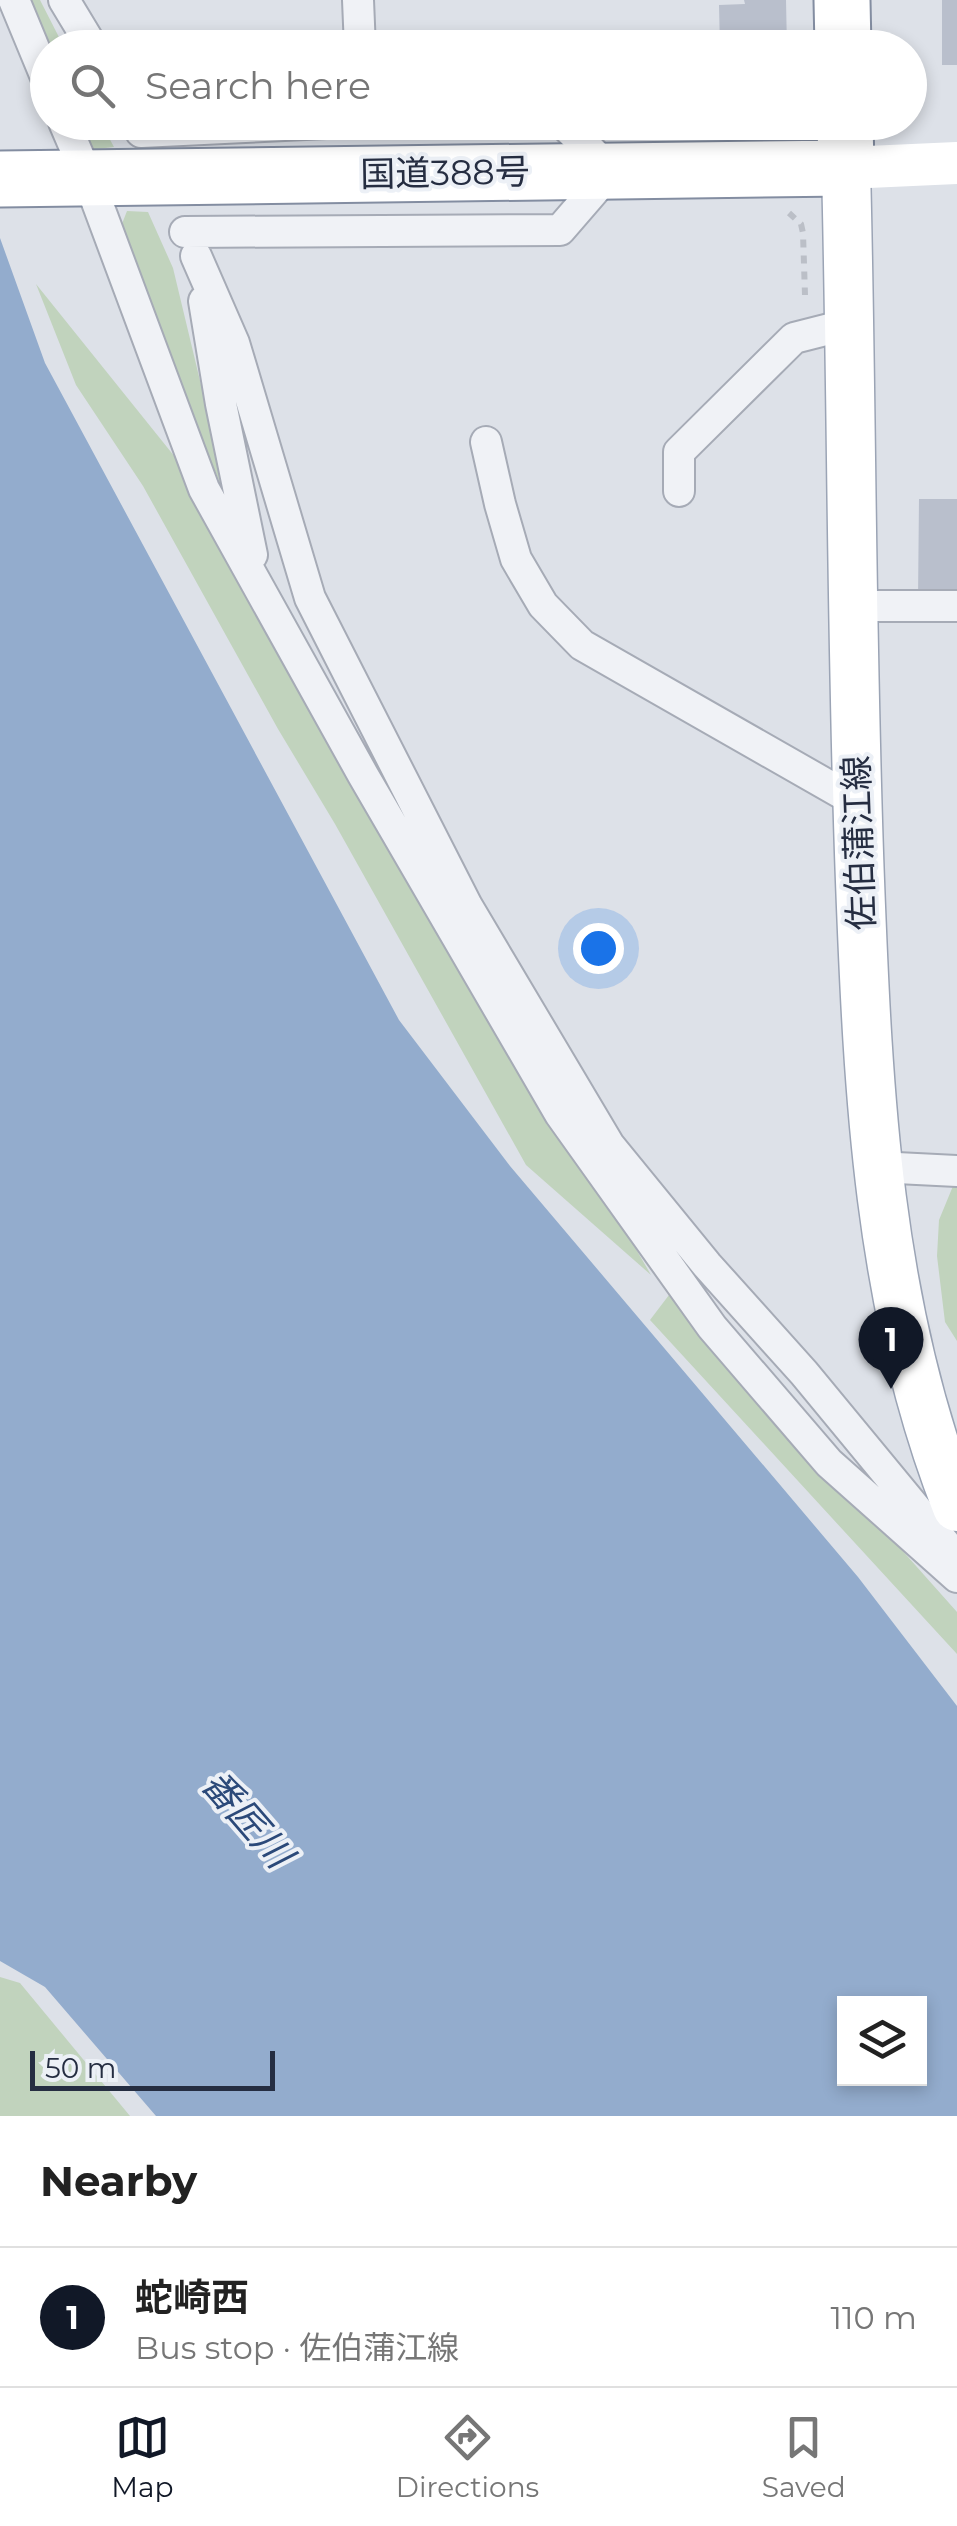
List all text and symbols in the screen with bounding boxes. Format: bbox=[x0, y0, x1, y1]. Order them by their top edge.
search box bbox=[30, 30, 927, 140]
icon: search bbox=[65, 58, 120, 113]
text: Search here bbox=[145, 62, 371, 109]
street label: 国道388号 bbox=[360, 150, 530, 195]
street label: 佐伯蒲江線 bbox=[834, 755, 883, 931]
your location bbox=[573, 923, 624, 974]
pin: 1 bbox=[858, 1306, 924, 1389]
water label: 番匠川 bbox=[192, 1760, 305, 1880]
map controls bbox=[837, 1996, 927, 2086]
button: layers bbox=[837, 1996, 927, 2086]
scale bar bbox=[30, 2046, 275, 2090]
text: 50 m bbox=[45, 2051, 116, 2085]
text: Nearby bbox=[40, 2155, 197, 2207]
text: 蛇崎西 bbox=[135, 2274, 249, 2321]
text: 1 bbox=[66, 2298, 79, 2337]
text: 110 m bbox=[830, 2298, 917, 2337]
text: Bus stop · 佐伯蒲江線 bbox=[135, 2328, 459, 2367]
tab: Map bbox=[111, 2410, 173, 2504]
tab: Directions bbox=[396, 2410, 539, 2504]
tab: Saved bbox=[762, 2410, 846, 2504]

